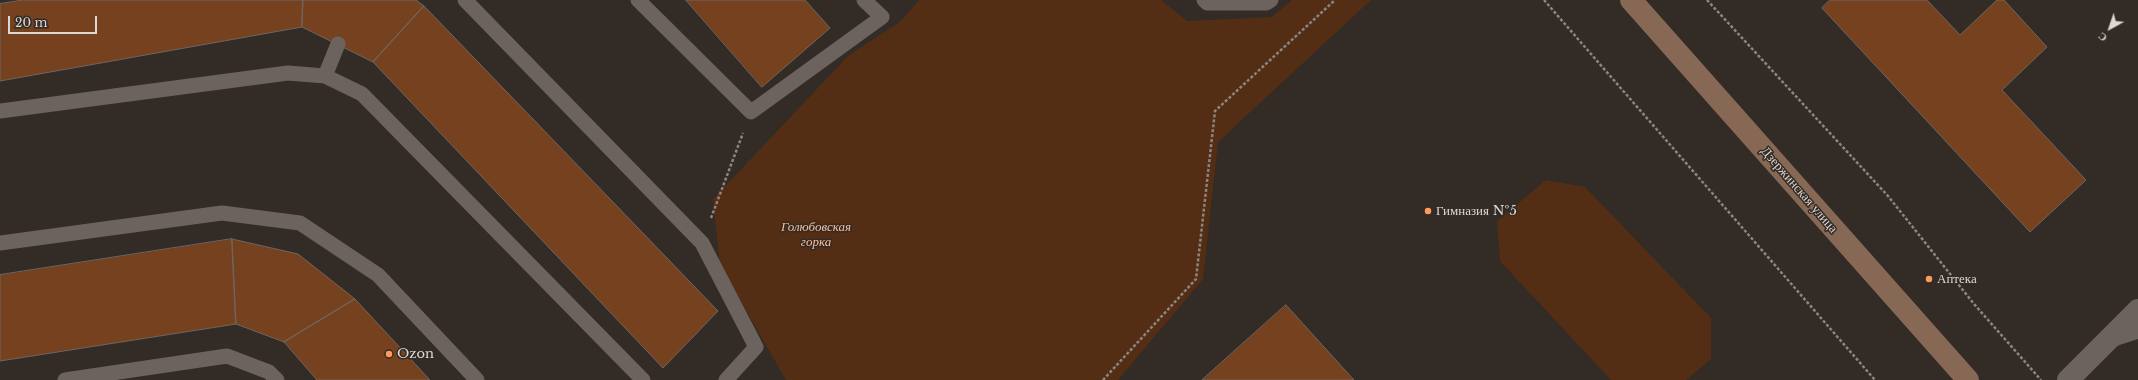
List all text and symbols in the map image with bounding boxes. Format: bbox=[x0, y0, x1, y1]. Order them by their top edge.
scale bar bbox=[10, 8, 99, 34]
north arrow bbox=[2090, 8, 2130, 48]
text: 20 m bbox=[15, 15, 47, 30]
text: С bbox=[2095, 29, 2110, 45]
street label: Дзержинская улица bbox=[1757, 144, 1841, 236]
place label: Гимназия №5 bbox=[1436, 203, 1517, 219]
marker: Гимназия №5 bbox=[1423, 206, 1433, 216]
park label: Голюбовская горка bbox=[781, 219, 851, 250]
place label: Аптека bbox=[1937, 271, 1977, 287]
marker: Аптека bbox=[1924, 274, 1934, 284]
place label: Ozon bbox=[397, 346, 434, 362]
marker: Ozon bbox=[384, 349, 394, 359]

